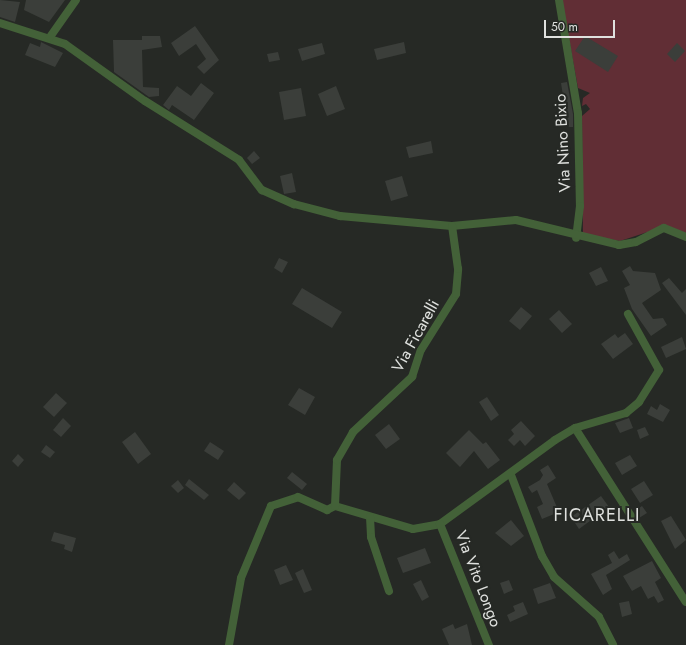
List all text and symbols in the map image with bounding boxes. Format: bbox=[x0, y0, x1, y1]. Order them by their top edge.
scale bar bbox=[546, 12, 617, 38]
text: 50 m bbox=[551, 18, 578, 36]
street label: Via Nino Bixio bbox=[551, 93, 575, 193]
street label: Via Ficarelli bbox=[388, 296, 444, 376]
district label: FICARELLI bbox=[554, 504, 640, 526]
street label: Via Vito Longo bbox=[451, 528, 505, 630]

